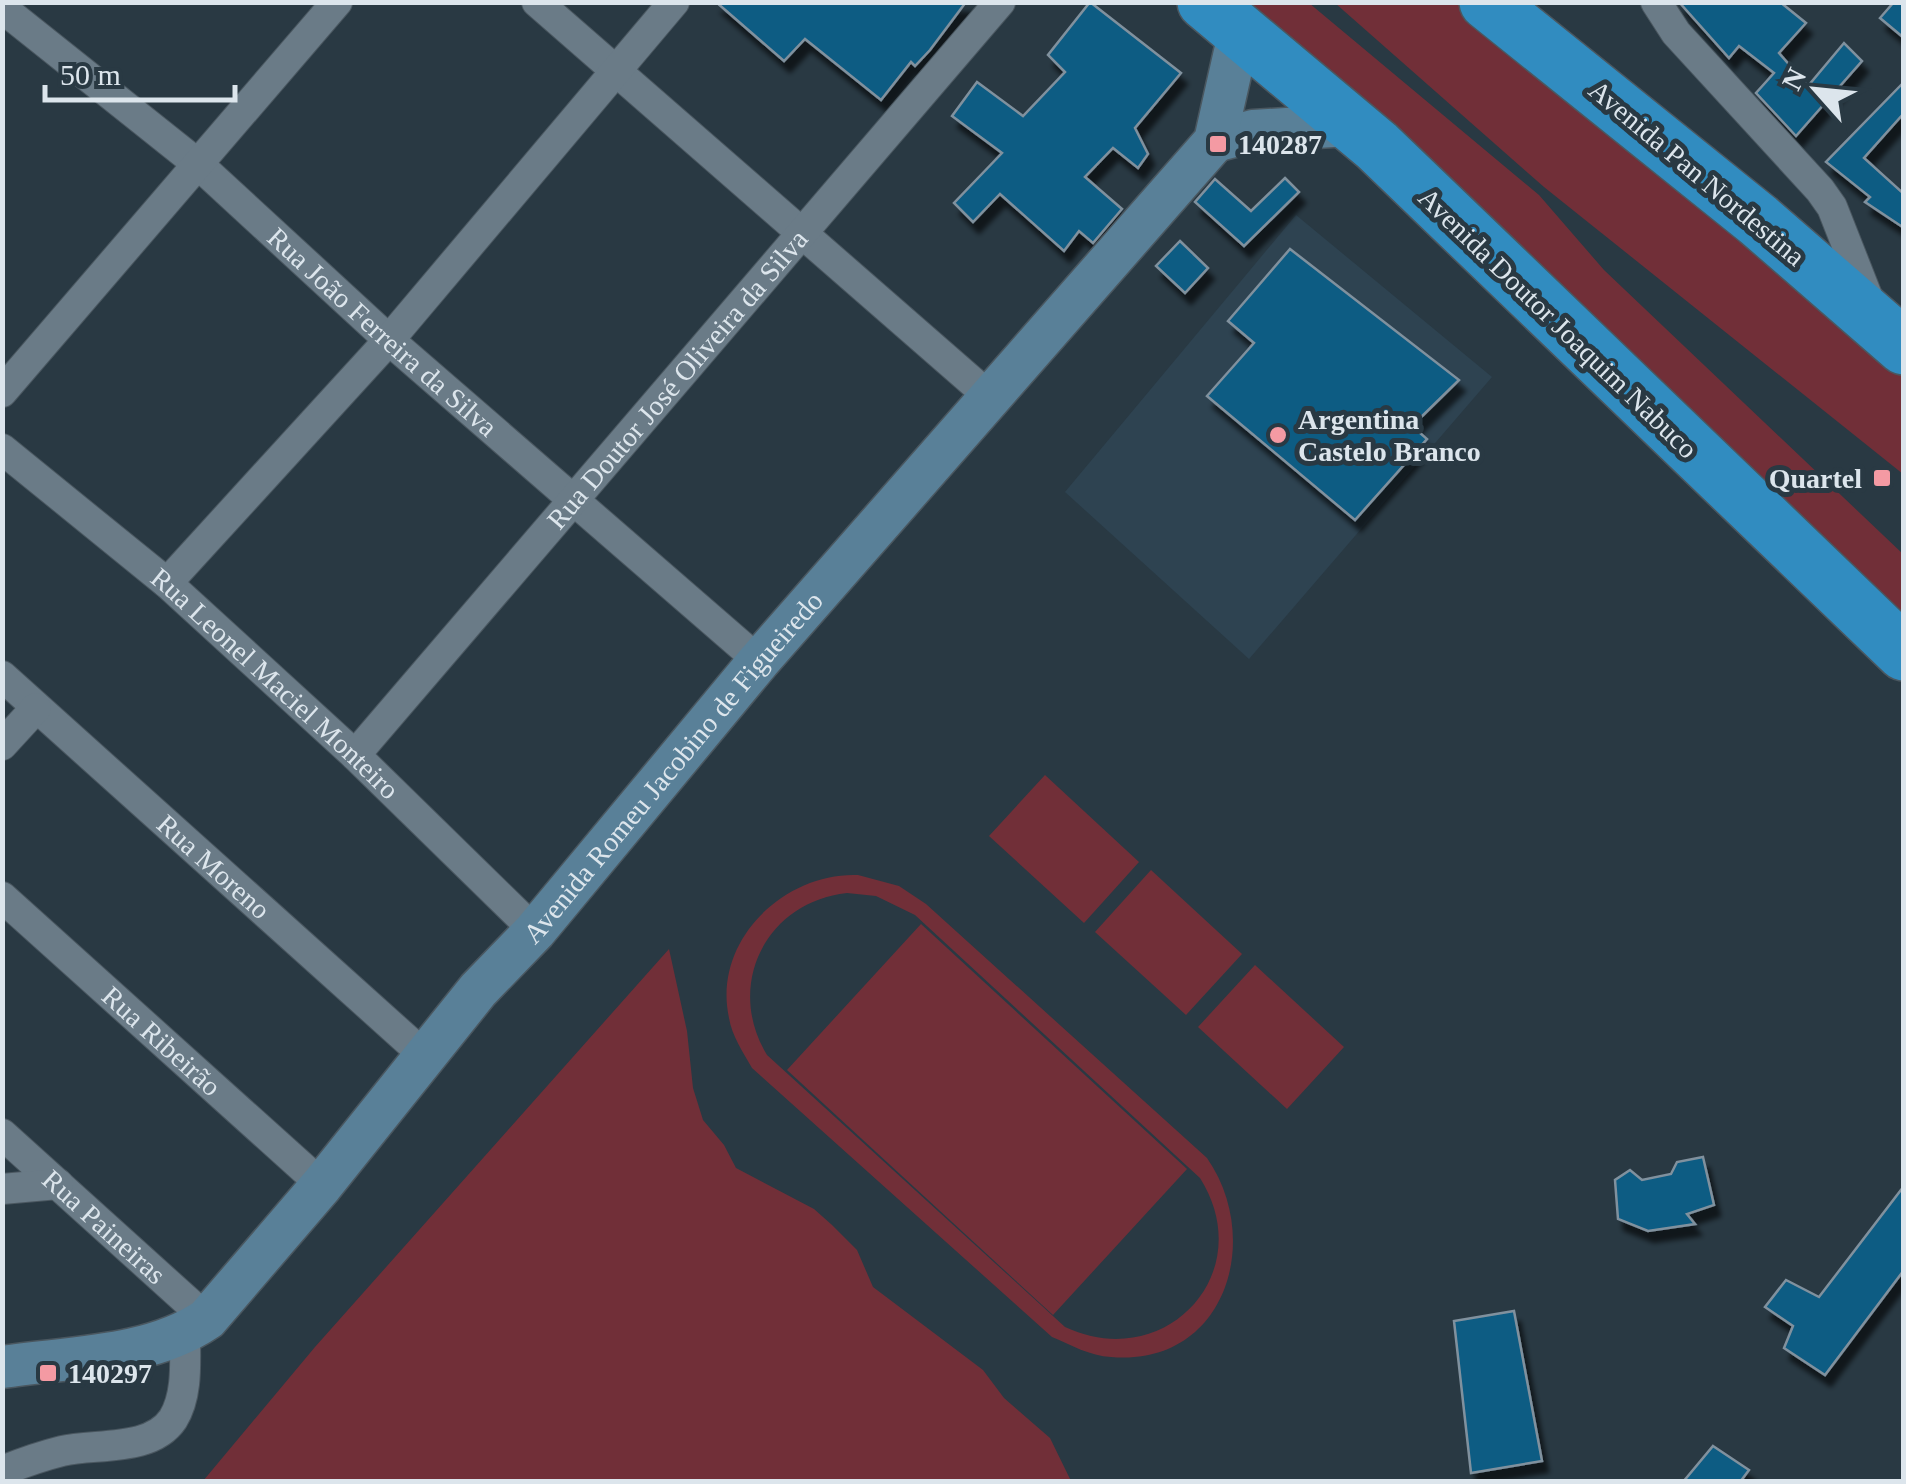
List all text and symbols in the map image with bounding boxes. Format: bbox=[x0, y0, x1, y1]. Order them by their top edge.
scale bar bbox=[45, 40, 235, 102]
north arrow bbox=[1766, 40, 1866, 140]
text: 50 m bbox=[60, 58, 121, 91]
street label: Avenida Pan Nordestina bbox=[1582, 73, 1812, 273]
place label: 140287 bbox=[1238, 129, 1322, 160]
marker: 140287 bbox=[1207, 133, 1229, 155]
street label: Avenida Doutor Joaquim Nabuco bbox=[1412, 182, 1704, 464]
street label: Rua João Ferreira da Silva bbox=[262, 221, 504, 443]
street label: Rua Doutor José Oliveira da Silva bbox=[541, 223, 814, 535]
place label: Argentina Castelo Branco bbox=[1298, 404, 1481, 467]
marker: Argentina Castelo Branco bbox=[1267, 424, 1289, 446]
place label: Quartel bbox=[1769, 463, 1862, 494]
marker: Quartel bbox=[1871, 467, 1893, 489]
street label: Rua Leonel Maciel Monteiro bbox=[145, 561, 406, 805]
street label: Avenida Romeu Jacobino de Figueiredo bbox=[517, 585, 829, 949]
street label: Rua Moreno bbox=[151, 808, 277, 925]
street label: Rua Ribeirão bbox=[96, 980, 227, 1102]
street label: Rua Paineiras bbox=[37, 1163, 172, 1290]
place label: 140297 bbox=[68, 1358, 152, 1389]
marker: 140297 bbox=[37, 1362, 59, 1384]

